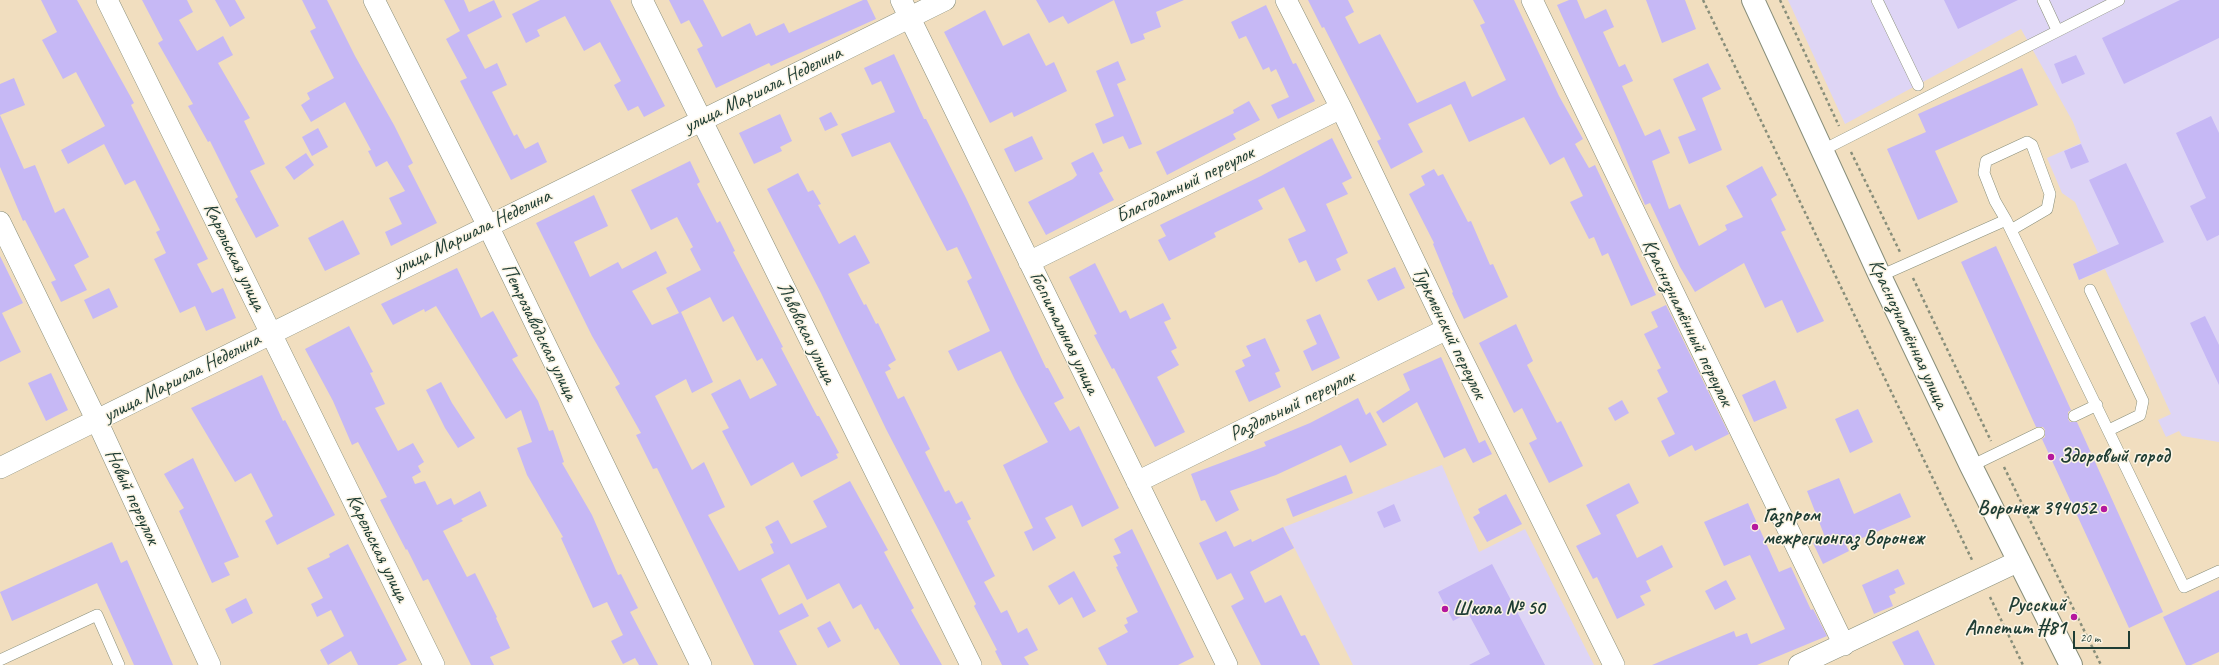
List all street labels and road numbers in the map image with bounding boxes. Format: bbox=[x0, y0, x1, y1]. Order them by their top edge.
street label: улица Маршала Неделина bbox=[680, 41, 846, 139]
street label: Благодатный переулок bbox=[1112, 141, 1258, 229]
street label: улица Маршала Неделина bbox=[389, 184, 555, 282]
street label: Карельская улица bbox=[198, 199, 270, 315]
street label: Краснознамённый переулок bbox=[1636, 236, 1738, 410]
street label: Краснознамённая улица bbox=[1863, 256, 1953, 412]
street label: Петрозаводская улица bbox=[496, 260, 582, 404]
street label: Туркменский переулок bbox=[1407, 263, 1491, 403]
street label: Госпитальная улица bbox=[1024, 268, 1104, 398]
street label: Львовская улица bbox=[771, 278, 841, 388]
street label: улица Маршала Неделина bbox=[99, 328, 265, 428]
street label: Раздольный переулок bbox=[1226, 365, 1358, 447]
street label: Новый переулок bbox=[99, 446, 165, 548]
street label: Карельская улица bbox=[341, 490, 413, 606]

